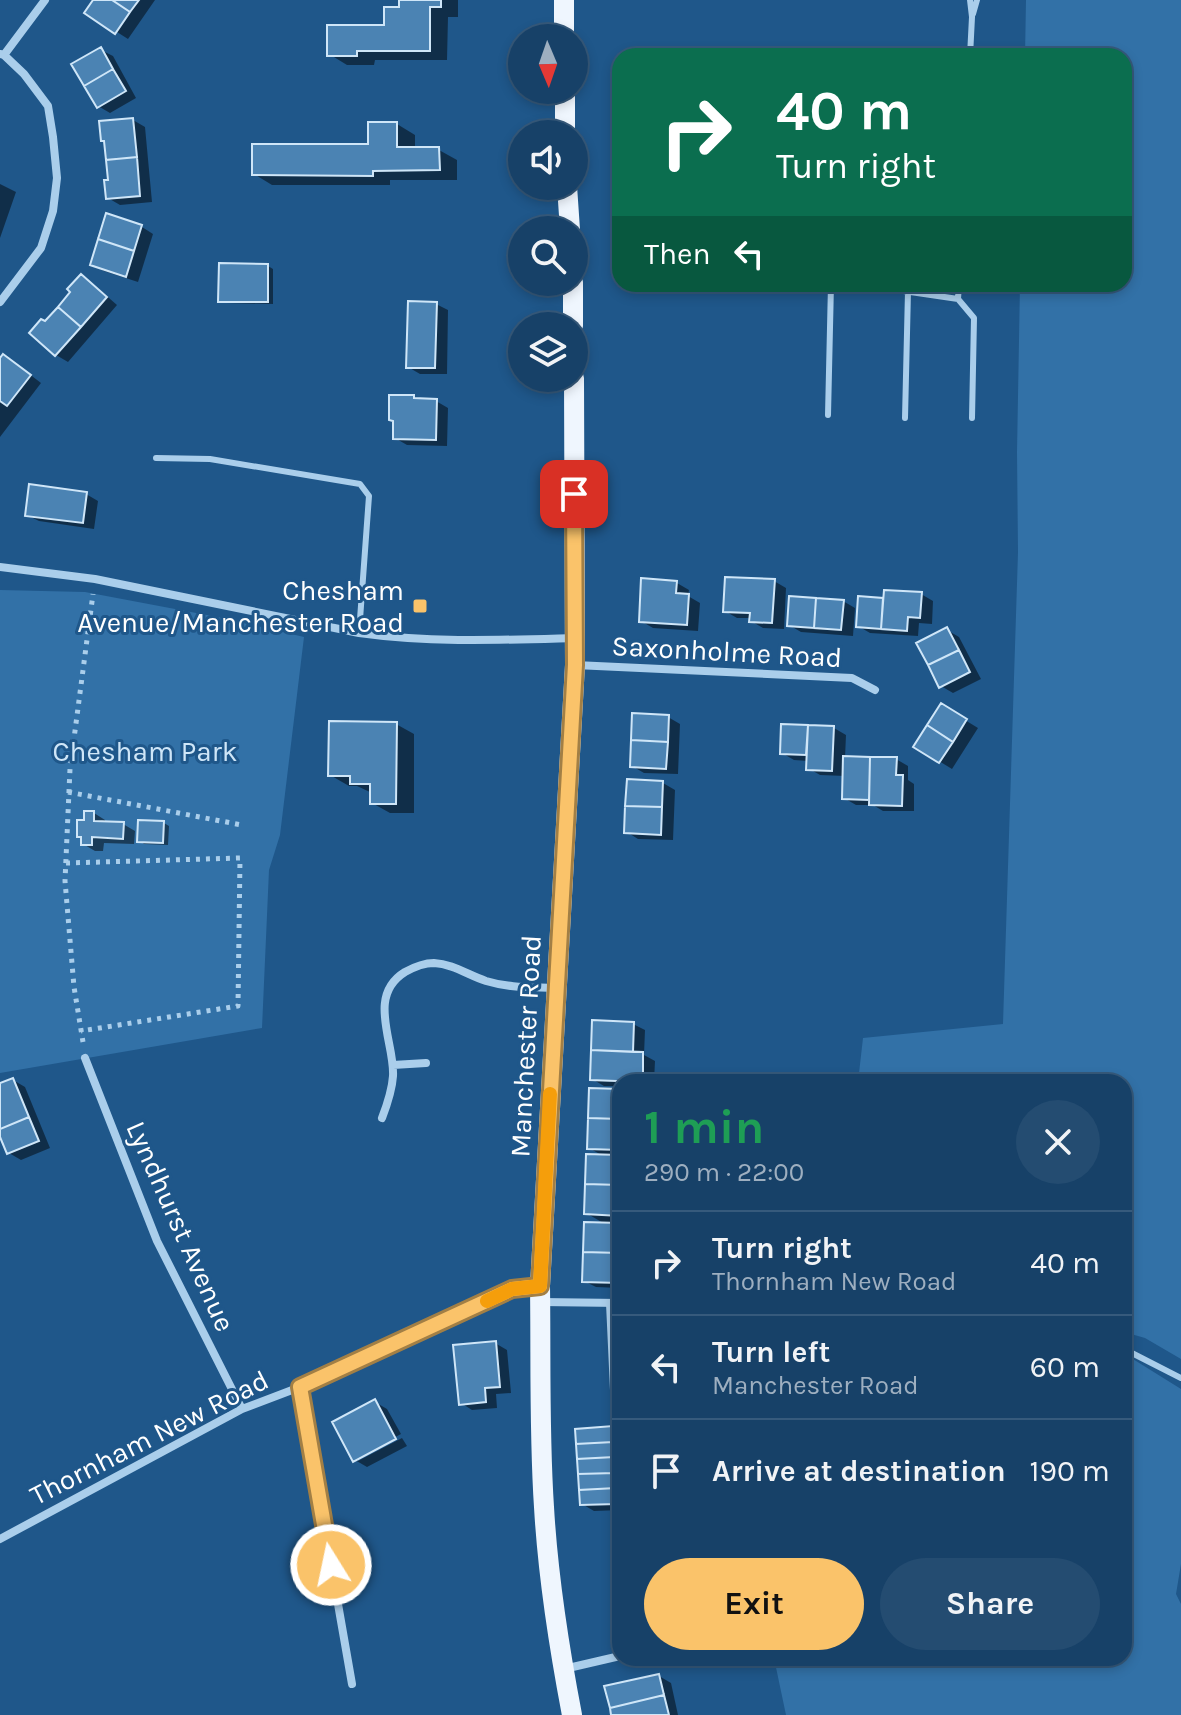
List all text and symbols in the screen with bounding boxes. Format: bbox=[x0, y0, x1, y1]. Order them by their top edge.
north arrow bbox=[508, 24, 588, 104]
map controls bbox=[508, 24, 588, 392]
text: 40 m bbox=[776, 78, 912, 143]
icon: right bbox=[644, 80, 748, 184]
button: sound bbox=[508, 120, 588, 200]
text: Turn right bbox=[776, 145, 936, 187]
button: search bbox=[508, 216, 588, 296]
icon: left bbox=[727, 232, 771, 276]
text: Then bbox=[644, 236, 711, 272]
button: layers bbox=[508, 312, 588, 392]
pin bbox=[540, 460, 608, 528]
icon: arrive bbox=[552, 472, 596, 516]
place label: Chesham Avenue/Manchester Road bbox=[77, 574, 404, 639]
marker: Chesham Avenue/Manchester Road bbox=[411, 597, 429, 615]
street label: Saxonholme Road bbox=[611, 629, 843, 674]
park label: Chesham Park bbox=[52, 735, 238, 768]
street label: Manchester Road bbox=[503, 934, 548, 1158]
text: 1 min bbox=[644, 1099, 764, 1155]
button: close bbox=[1016, 1100, 1100, 1184]
street label: Lyndhurst Avenue bbox=[119, 1116, 242, 1337]
text: 290 m · 22:00 bbox=[644, 1157, 804, 1188]
text: Turn right bbox=[712, 1230, 852, 1266]
icon: right bbox=[644, 1241, 688, 1285]
text: 40 m bbox=[1030, 1245, 1100, 1281]
text: Thornham New Road bbox=[712, 1266, 957, 1297]
text: Turn left bbox=[712, 1334, 830, 1370]
icon: left bbox=[644, 1345, 688, 1389]
text: 60 m bbox=[1030, 1349, 1100, 1385]
street label: Thornham New Road bbox=[24, 1363, 274, 1512]
text: Manchester Road bbox=[712, 1370, 919, 1401]
icon: arrive bbox=[644, 1449, 688, 1493]
text: Arrive at destination bbox=[712, 1453, 1006, 1489]
text: 190 m bbox=[1030, 1453, 1110, 1489]
position arrow bbox=[289, 1523, 373, 1607]
button: Exit bbox=[644, 1558, 864, 1650]
button: Share bbox=[880, 1558, 1100, 1650]

